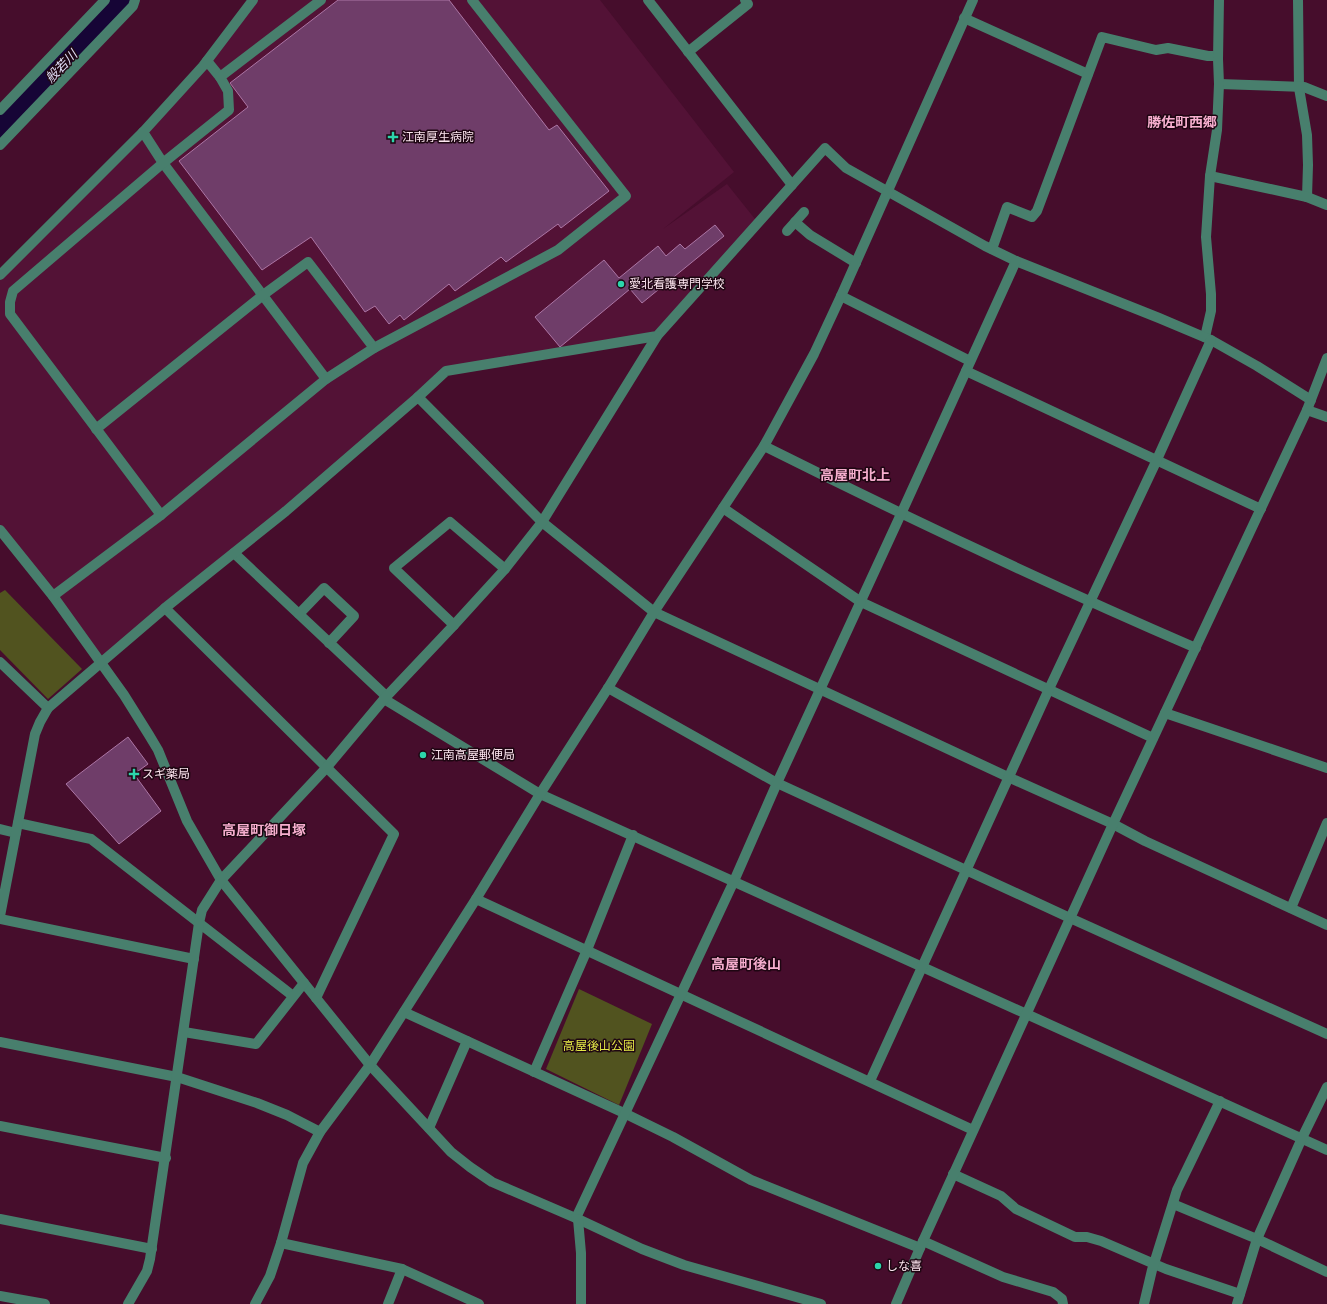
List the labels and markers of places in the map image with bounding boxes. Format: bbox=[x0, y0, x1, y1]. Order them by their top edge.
place label: 江南厚生病院 bbox=[402, 130, 474, 144]
marker: 江南厚生病院 bbox=[387, 131, 399, 143]
place label: 愛北看護専門学校 bbox=[629, 277, 725, 291]
marker: 愛北看護専門学校 bbox=[616, 279, 626, 289]
place label: 江南高屋郵便局 bbox=[431, 748, 515, 762]
marker: 江南高屋郵便局 bbox=[418, 750, 428, 760]
place label: スギ薬局 bbox=[142, 767, 190, 781]
marker: スギ薬局 bbox=[129, 769, 139, 779]
place label: しな喜 bbox=[886, 1259, 922, 1273]
marker: しな喜 bbox=[873, 1261, 883, 1271]

